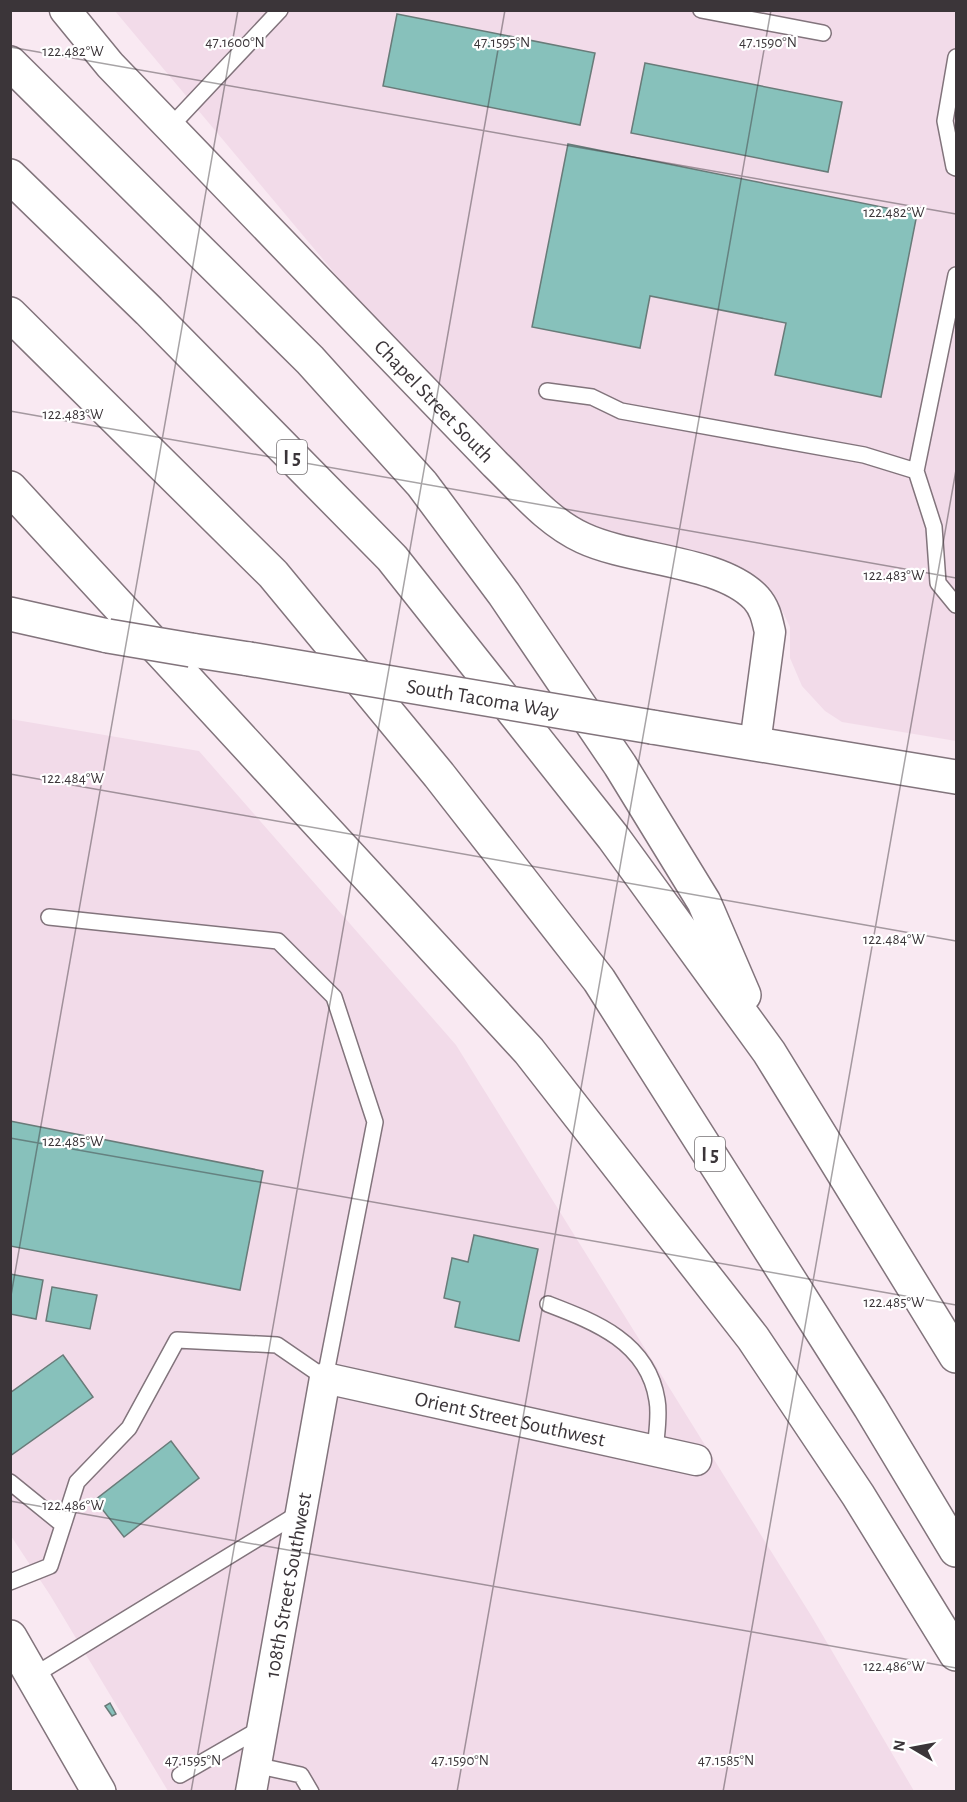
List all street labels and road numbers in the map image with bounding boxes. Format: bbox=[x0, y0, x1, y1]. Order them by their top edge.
street label: Chapel Street South bbox=[370, 336, 498, 467]
road number: I 5 bbox=[277, 440, 307, 474]
street label: South Tacoma Way bbox=[405, 676, 561, 722]
road number: I 5 bbox=[695, 1137, 725, 1171]
street label: Orient Street Southwest bbox=[413, 1388, 607, 1451]
street label: 108th Street Southwest bbox=[262, 1491, 315, 1680]

